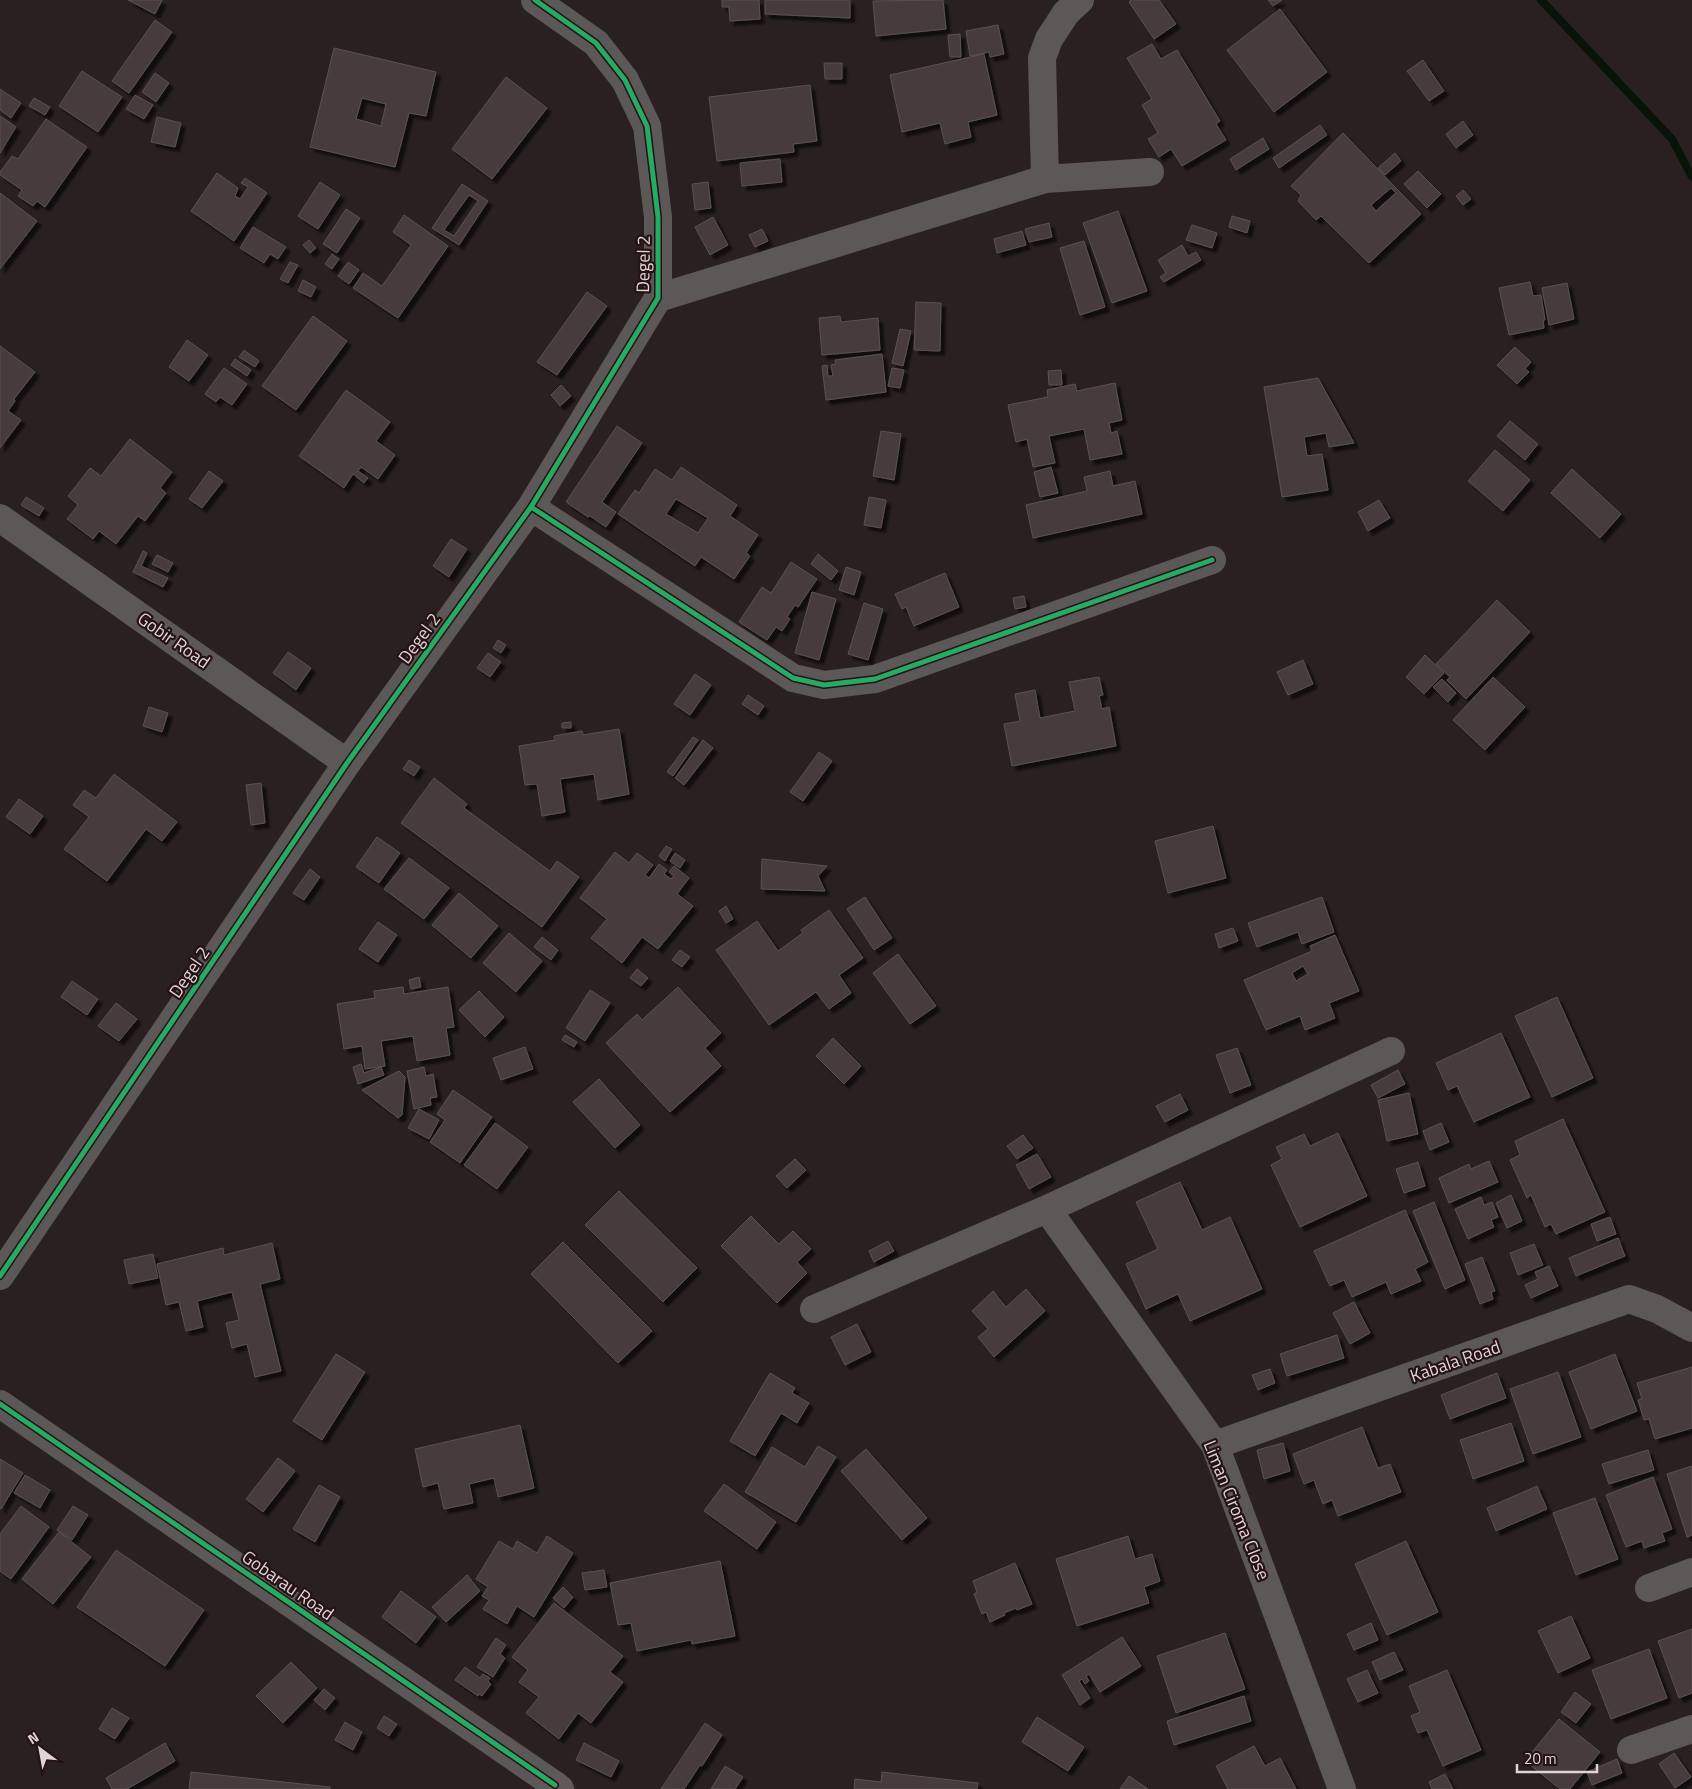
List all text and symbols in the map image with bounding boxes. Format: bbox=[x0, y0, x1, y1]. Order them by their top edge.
street label: Degel 2 bbox=[629, 235, 657, 293]
street label: Gobir Road bbox=[132, 605, 216, 675]
street label: Degel 2 bbox=[391, 607, 447, 669]
street label: Degel 2 bbox=[162, 941, 216, 1003]
street label: Kabala Road bbox=[1406, 1333, 1504, 1389]
street label: Liman Ciroma Close bbox=[1197, 1436, 1277, 1584]
street label: Gobarau Road bbox=[237, 1543, 339, 1627]
north arrow bbox=[15, 1724, 65, 1774]
text: N bbox=[23, 1726, 43, 1749]
scale bar bbox=[1517, 1742, 1597, 1774]
text: 20 m bbox=[1524, 1747, 1557, 1770]

